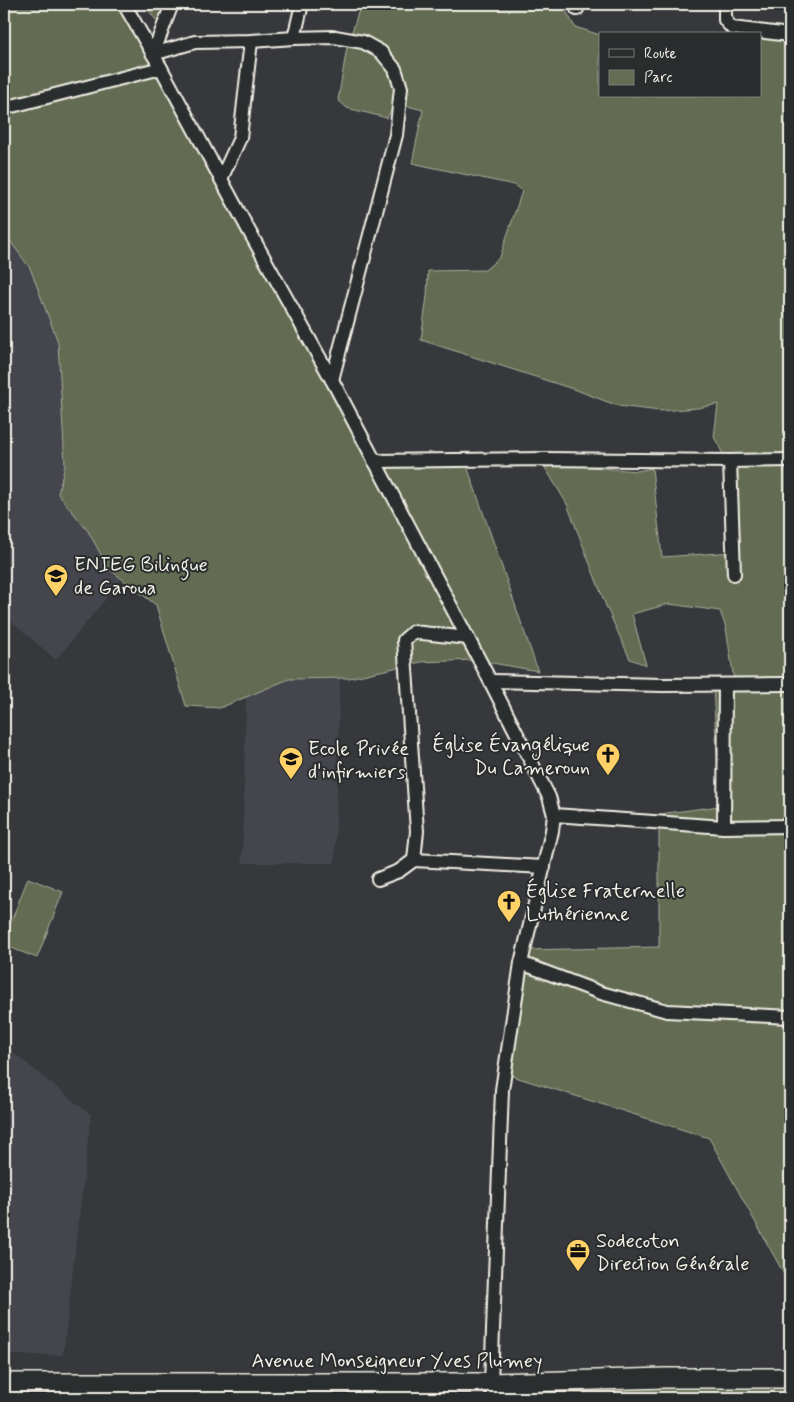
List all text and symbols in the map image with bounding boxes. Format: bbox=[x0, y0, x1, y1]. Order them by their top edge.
legend bbox=[599, 32, 762, 98]
text: Route bbox=[644, 44, 677, 64]
text: Parc bbox=[644, 68, 672, 88]
place label: ENIEG Bilingue de Garoua bbox=[74, 552, 208, 602]
school or university icon: ENIEG Bilingue de Garoua bbox=[43, 563, 69, 597]
place label: Église Évangélique Du Cameroun bbox=[433, 732, 590, 782]
place label: Ecole Privée d'infirmiers bbox=[308, 736, 409, 786]
church icon: Église Évangélique Du Cameroun bbox=[595, 742, 621, 776]
school or university icon: Ecole Privée d'infirmiers bbox=[278, 746, 304, 780]
place label: Église Fraternelle Luthérienne bbox=[526, 878, 685, 928]
church icon: Église Fraternelle Luthérienne bbox=[496, 889, 522, 923]
place label: Sodecoton Direction Générale bbox=[596, 1228, 749, 1278]
office icon: Sodecoton Direction Générale bbox=[565, 1238, 591, 1272]
street label: Avenue Monseigneur Yves Plumey bbox=[252, 1348, 542, 1375]

